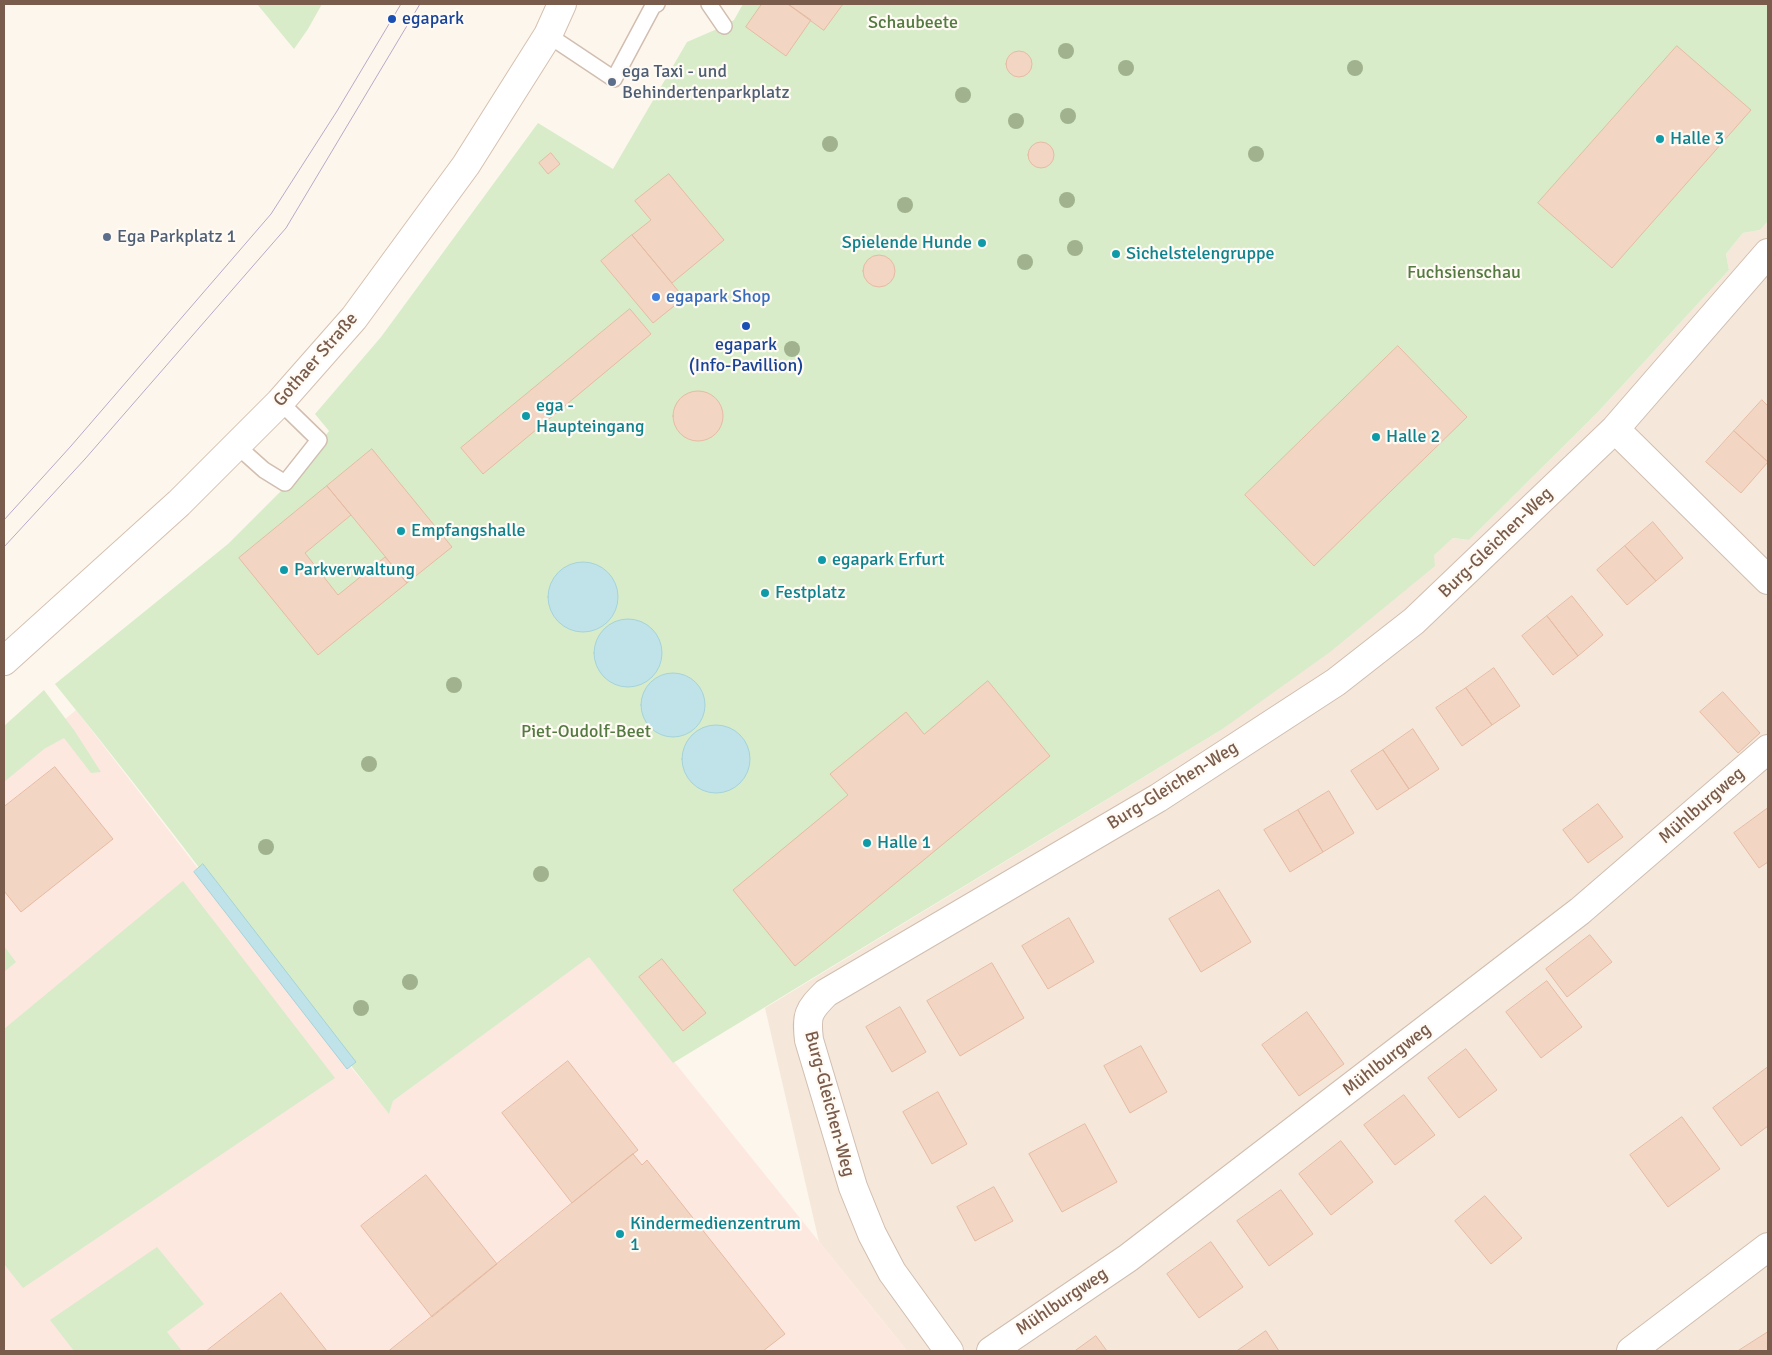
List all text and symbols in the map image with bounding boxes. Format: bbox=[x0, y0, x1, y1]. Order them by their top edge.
place label: egapark bbox=[402, 8, 464, 30]
park label: Schaubeete bbox=[868, 12, 958, 34]
marker: egapark bbox=[386, 13, 398, 25]
place label: ega Taxi - und Behindertenparkplatz bbox=[622, 61, 790, 104]
marker: ega Taxi - und Behindertenparkplatz bbox=[606, 76, 618, 88]
place label: Halle 3 bbox=[1670, 128, 1724, 150]
marker: Halle 3 bbox=[1654, 133, 1666, 145]
place label: Ega Parkplatz 1 bbox=[117, 226, 236, 248]
marker: Ega Parkplatz 1 bbox=[101, 231, 113, 243]
place label: Spielende Hunde bbox=[842, 232, 972, 254]
marker: Spielende Hunde bbox=[976, 237, 988, 249]
place label: Sichelstelengruppe bbox=[1126, 243, 1274, 265]
marker: Sichelstelengruppe bbox=[1110, 248, 1122, 260]
park label: Fuchsienschau bbox=[1407, 262, 1521, 284]
place label: egapark Shop bbox=[666, 286, 771, 308]
marker: egapark Shop bbox=[650, 291, 662, 303]
street label: Gothaer Straße bbox=[269, 308, 363, 412]
marker: egapark (Info-Pavillion) bbox=[740, 320, 752, 332]
place label: egapark (Info-Pavillion) bbox=[689, 334, 803, 376]
place label: ega - Haupteingang bbox=[536, 395, 644, 438]
marker: ega - Haupteingang bbox=[520, 410, 532, 422]
place label: Halle 2 bbox=[1386, 426, 1440, 448]
marker: Halle 2 bbox=[1370, 431, 1382, 443]
street label: Burg-Gleichen-Weg bbox=[1435, 483, 1557, 603]
place label: Empfangshalle bbox=[411, 520, 526, 542]
marker: Empfangshalle bbox=[395, 525, 407, 537]
place label: egapark Erfurt bbox=[832, 549, 944, 571]
marker: egapark Erfurt bbox=[816, 554, 828, 566]
place label: Parkverwaltung bbox=[294, 559, 415, 581]
marker: Parkverwaltung bbox=[278, 564, 290, 576]
place label: Festplatz bbox=[775, 582, 845, 604]
marker: Festplatz bbox=[759, 587, 771, 599]
park label: Piet-Oudolf-Beet bbox=[521, 721, 651, 743]
street label: Burg-Gleichen-Weg bbox=[1104, 737, 1242, 835]
street label: Mühlburgweg bbox=[1655, 763, 1749, 849]
place label: Halle 1 bbox=[877, 832, 931, 854]
marker: Halle 1 bbox=[861, 837, 873, 849]
street label: Mühlburgweg bbox=[1339, 1019, 1435, 1101]
street label: Burg-Gleichen-Weg bbox=[799, 1029, 859, 1179]
place label: Kindermedienzentrum 1 bbox=[630, 1213, 801, 1256]
marker: Kindermedienzentrum 1 bbox=[614, 1228, 626, 1240]
street label: Mühlburgweg bbox=[1012, 1263, 1112, 1341]

